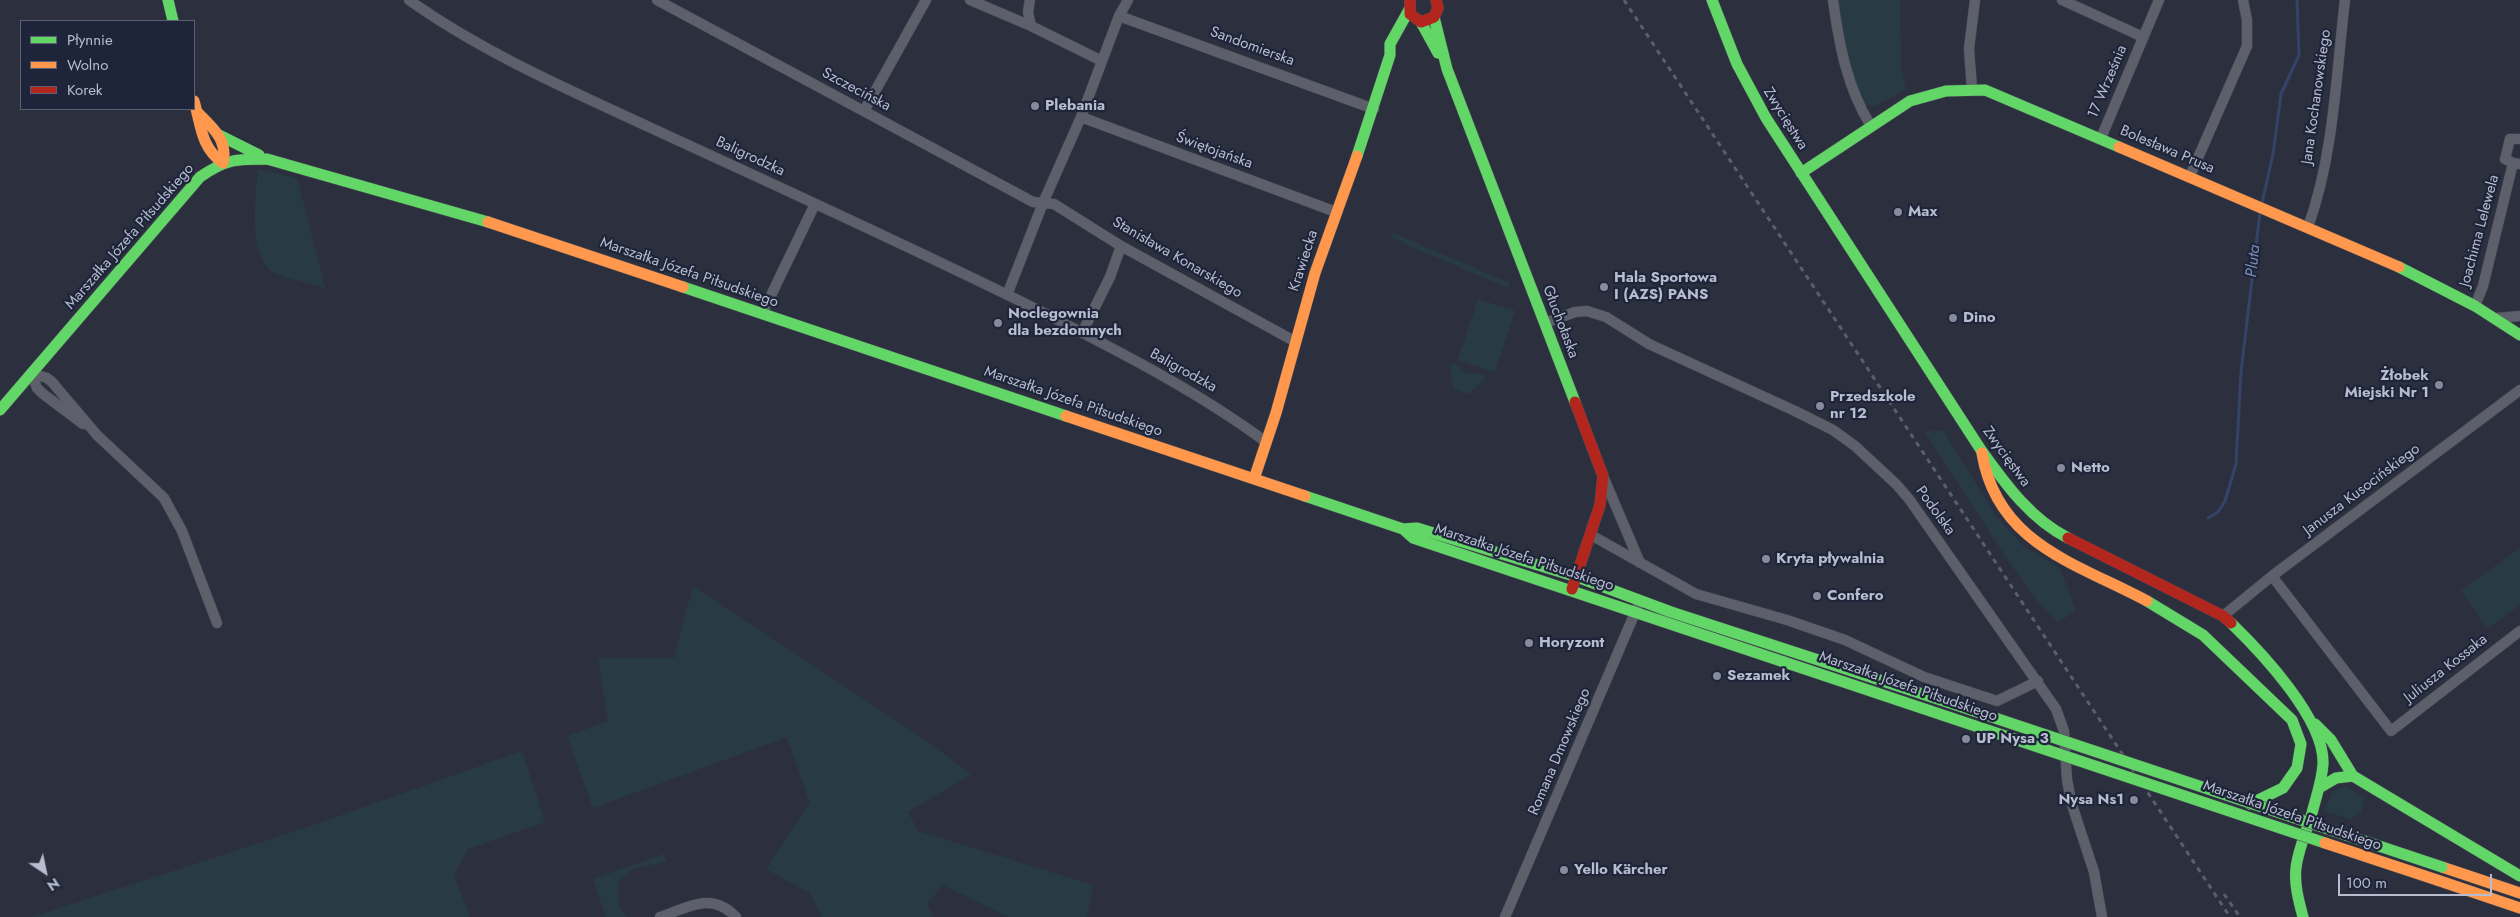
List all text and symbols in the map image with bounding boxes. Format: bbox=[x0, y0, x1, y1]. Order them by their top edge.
legend bbox=[20, 20, 195, 110]
street label: Sandomierska bbox=[1207, 23, 1297, 71]
street label: Jana Kochanowskiego bbox=[2299, 28, 2335, 166]
text: Płynnie bbox=[67, 29, 113, 51]
street label: 17 Września bbox=[2084, 43, 2132, 121]
text: Wolno bbox=[67, 54, 108, 76]
street label: Szczecińska bbox=[819, 64, 893, 116]
text: Korek bbox=[67, 79, 102, 101]
street label: Zwycięstwa bbox=[1759, 84, 1811, 154]
place label: Plebania bbox=[1045, 97, 1105, 115]
marker: Plebania bbox=[1029, 100, 1041, 112]
street label: Bolesława Prusa bbox=[2117, 122, 2217, 178]
street label: Świętojańska bbox=[1173, 129, 1255, 173]
street label: Baligrodzka bbox=[713, 133, 787, 181]
street label: Marszałka Józefa Piłsudskiego bbox=[62, 160, 198, 314]
street label: Joachima Lelewela bbox=[2456, 173, 2504, 289]
place label: Max bbox=[1908, 203, 1937, 221]
marker: Max bbox=[1892, 206, 1904, 218]
street label: Stanisława Konarskiego bbox=[1109, 214, 1245, 302]
street label: Krawiecka bbox=[1286, 228, 1322, 294]
street label: Marszałka Józefa Piłsudskiego bbox=[597, 234, 781, 312]
water label: Pluta bbox=[2243, 244, 2265, 278]
place label: Hala Sportowa I (AZS) PANS bbox=[1614, 269, 1717, 304]
marker: Hala Sportowa I (AZS) PANS bbox=[1598, 281, 1610, 293]
street label: Głuchołaska bbox=[1538, 283, 1582, 361]
place label: Noclegownia dla bezdomnych bbox=[1008, 305, 1122, 340]
place label: Dino bbox=[1963, 309, 1996, 327]
marker: Dino bbox=[1947, 312, 1959, 324]
marker: Noclegownia dla bezdomnych bbox=[992, 317, 1004, 329]
street label: Baligrodzka bbox=[1146, 345, 1220, 397]
street label: Marszałka Józefa Piłsudskiego bbox=[981, 363, 1165, 441]
place label: Żłobek Miejski Nr 1 bbox=[2344, 367, 2429, 402]
marker: Żłobek Miejski Nr 1 bbox=[2433, 379, 2445, 391]
place label: Przedszkole nr 12 bbox=[1830, 388, 1916, 423]
marker: Przedszkole nr 12 bbox=[1814, 400, 1826, 412]
street label: Zwycięstwa bbox=[1978, 423, 2034, 491]
street label: Janusza Kusocińskiego bbox=[2300, 440, 2424, 540]
place label: Netto bbox=[2071, 459, 2110, 477]
marker: Netto bbox=[2055, 462, 2067, 474]
street label: Podolska bbox=[1911, 483, 1959, 539]
street label: Marszałka Józefa Piłsudskiego bbox=[1432, 520, 1616, 596]
place label: Kryta pływalnia bbox=[1776, 550, 1884, 568]
marker: Kryta pływalnia bbox=[1760, 553, 1772, 565]
place label: Confero bbox=[1827, 587, 1884, 605]
marker: Confero bbox=[1811, 590, 1823, 602]
street label: Juliusza Kossaka bbox=[2401, 631, 2491, 707]
place label: Horyzont bbox=[1539, 634, 1604, 652]
marker: Horyzont bbox=[1523, 637, 1535, 649]
street label: Marszałka Józefa Piłsudskiego bbox=[1816, 648, 2000, 726]
place label: Sezamek bbox=[1727, 667, 1790, 685]
marker: Sezamek bbox=[1711, 670, 1723, 682]
street label: Romana Dmowskiego bbox=[1525, 686, 1595, 818]
place label: UP Nysa 3 bbox=[1976, 730, 2049, 748]
marker: UP Nysa 3 bbox=[1960, 733, 1972, 745]
street label: Marszałka Józefa Piłsudskiego bbox=[2200, 777, 2384, 855]
place label: Nysa Ns1 bbox=[2058, 791, 2124, 809]
marker: Nysa Ns1 bbox=[2128, 794, 2140, 806]
north arrow bbox=[20, 847, 70, 897]
place label: Yello Kärcher bbox=[1574, 861, 1668, 879]
marker: Yello Kärcher bbox=[1558, 864, 1570, 876]
scale bar bbox=[2340, 864, 2494, 896]
text: 100 m bbox=[2346, 872, 2387, 894]
text: N bbox=[43, 873, 64, 896]

